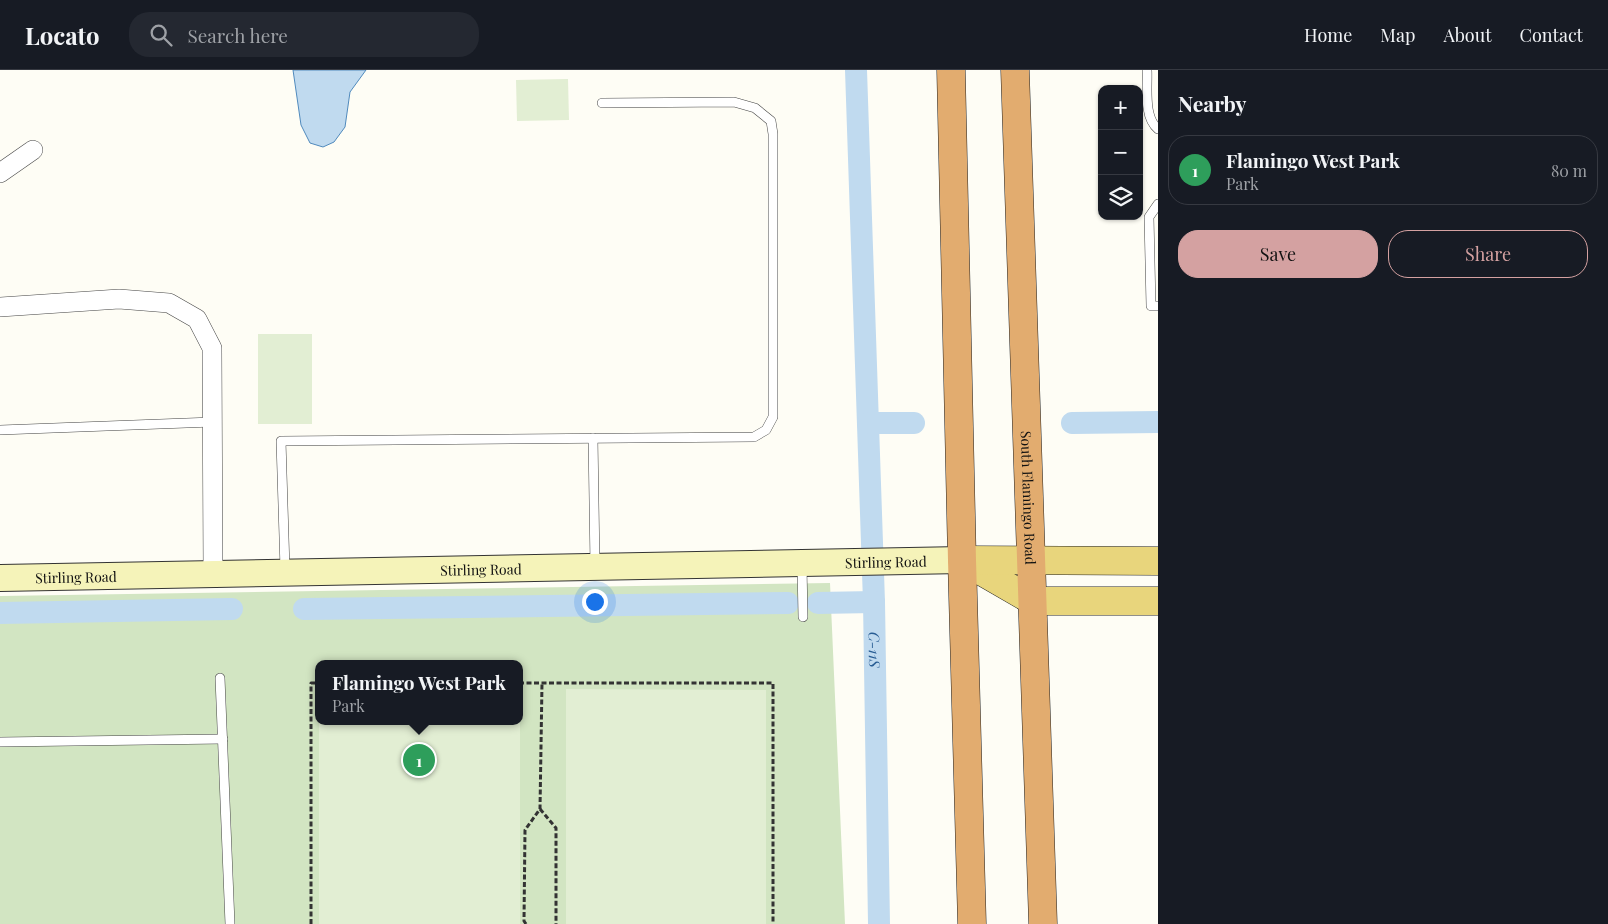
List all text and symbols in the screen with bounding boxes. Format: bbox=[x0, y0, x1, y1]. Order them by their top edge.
search box bbox=[129, 12, 479, 57]
text: Locato bbox=[25, 19, 99, 51]
icon: search bbox=[147, 21, 175, 49]
text: Search here bbox=[187, 22, 288, 48]
text: Home bbox=[1304, 23, 1352, 47]
text: Map bbox=[1380, 23, 1415, 47]
text: About bbox=[1443, 23, 1492, 47]
text: Contact bbox=[1520, 23, 1583, 47]
map controls bbox=[1098, 85, 1143, 220]
button: + bbox=[1098, 85, 1143, 130]
text: Nearby bbox=[1178, 89, 1247, 117]
button: − bbox=[1098, 130, 1143, 175]
text: Flamingo West Park bbox=[1226, 147, 1400, 173]
text: 1 bbox=[1192, 160, 1198, 181]
text: 80 m bbox=[1551, 160, 1587, 181]
text: Park bbox=[1226, 173, 1259, 194]
button: layers bbox=[1098, 175, 1143, 220]
button: Save bbox=[1178, 230, 1378, 278]
button: Share bbox=[1388, 230, 1588, 278]
street label: South Flamingo Road bbox=[1017, 430, 1041, 565]
street label: Stirling Road bbox=[845, 551, 927, 572]
street label: Stirling Road bbox=[440, 559, 522, 579]
street label: Stirling Road bbox=[35, 566, 117, 587]
your location bbox=[582, 589, 608, 615]
water label: C-11S bbox=[864, 631, 885, 669]
popup bbox=[315, 660, 523, 725]
text: Flamingo West Park bbox=[332, 669, 506, 695]
text: Park bbox=[332, 695, 365, 716]
pin: 1 bbox=[403, 741, 435, 779]

